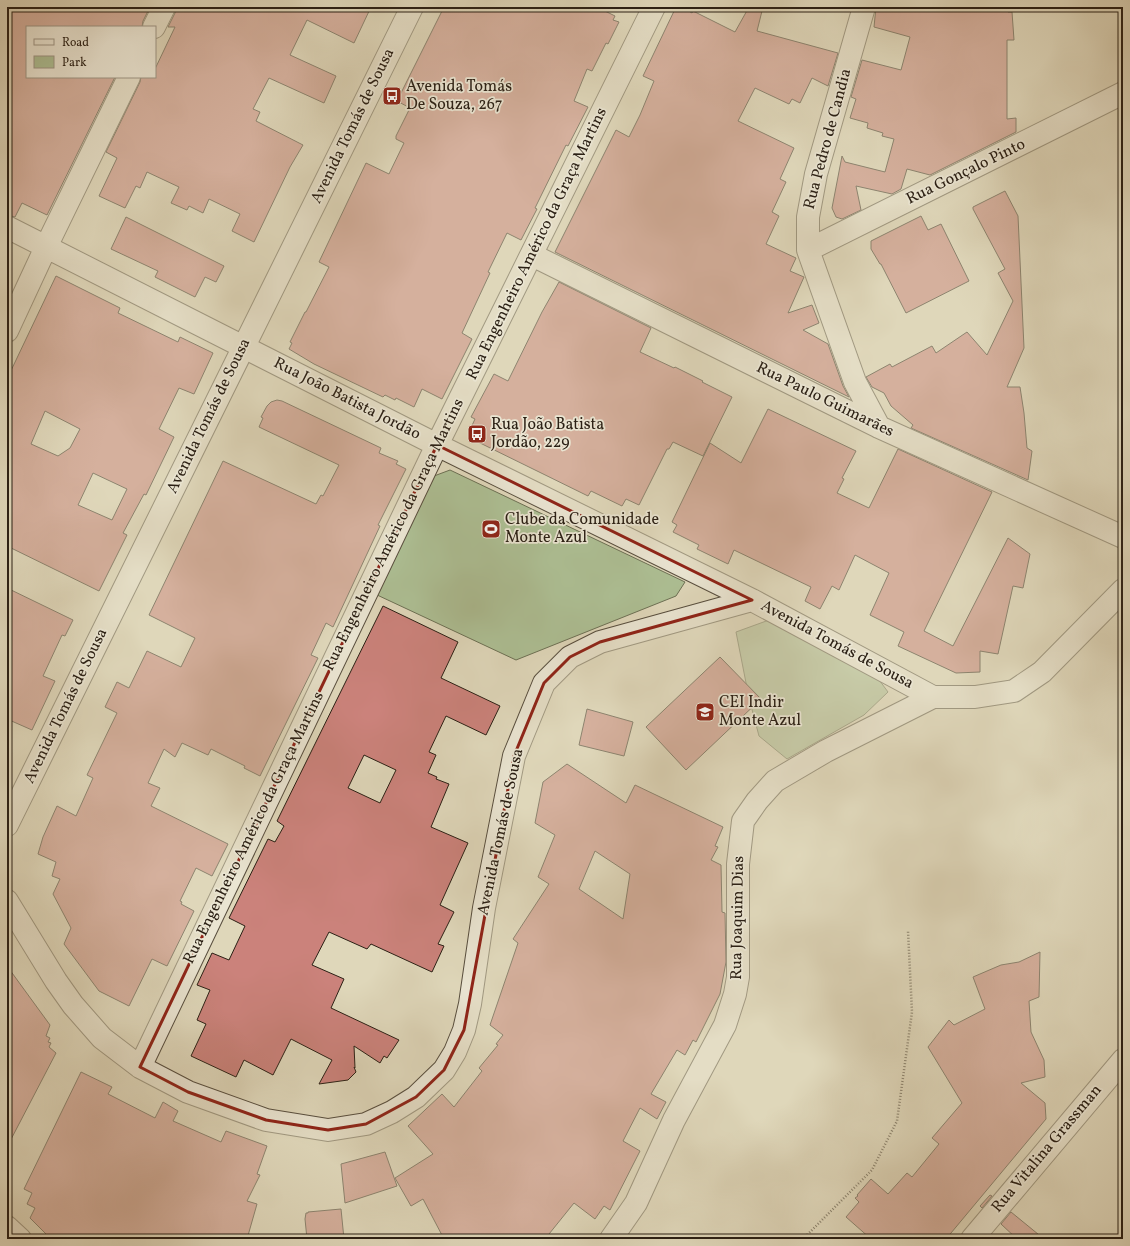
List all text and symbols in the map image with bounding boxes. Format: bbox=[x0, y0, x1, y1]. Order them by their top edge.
legend bbox=[26, 26, 156, 78]
text: Road bbox=[62, 35, 89, 51]
street label: Avenida Tomás de Sousa bbox=[306, 45, 400, 207]
text: Park bbox=[62, 55, 87, 71]
street label: Rua Pedro de Candia bbox=[799, 66, 857, 212]
place label: Avenida Tomás De Souza, 267 bbox=[406, 76, 512, 116]
bus stop icon: Avenida Tomás De Souza, 267 bbox=[381, 85, 403, 107]
street label: Rua Engenheiro Américo da Graça Martins bbox=[461, 104, 613, 384]
street label: Rua Gonçalo Pinto bbox=[903, 134, 1029, 210]
street label: Avenida Tomás de Sousa bbox=[162, 335, 256, 497]
street label: Rua João Batista Jordão bbox=[270, 352, 424, 446]
street label: Rua Paulo Guimarães bbox=[752, 357, 898, 443]
street label: Rua Engenheiro Américo da Graça Martins bbox=[318, 395, 470, 675]
place label: Rua João Batista Jordão, 229 bbox=[491, 414, 604, 454]
bus stop icon: Rua João Batista Jordão, 229 bbox=[466, 423, 488, 445]
place label: Clube da Comunidade Monte Azul bbox=[505, 509, 659, 549]
sports icon: Clube da Comunidade Monte Azul bbox=[480, 518, 502, 540]
street label: Avenida Tomás de Sousa bbox=[757, 595, 917, 695]
street label: Avenida Tomás de Sousa bbox=[19, 625, 113, 787]
street label: Rua Engenheiro Américo da Graça Martins bbox=[178, 688, 330, 968]
place label: CEI Indir Monte Azul bbox=[719, 692, 801, 732]
school or university icon: CEI Indir Monte Azul bbox=[694, 701, 716, 723]
street label: Avenida Tomás de Sousa bbox=[473, 746, 529, 918]
street label: Rua Joaquim Dias bbox=[726, 856, 750, 980]
street label: Rua Vitalina Grassman bbox=[987, 1080, 1107, 1218]

